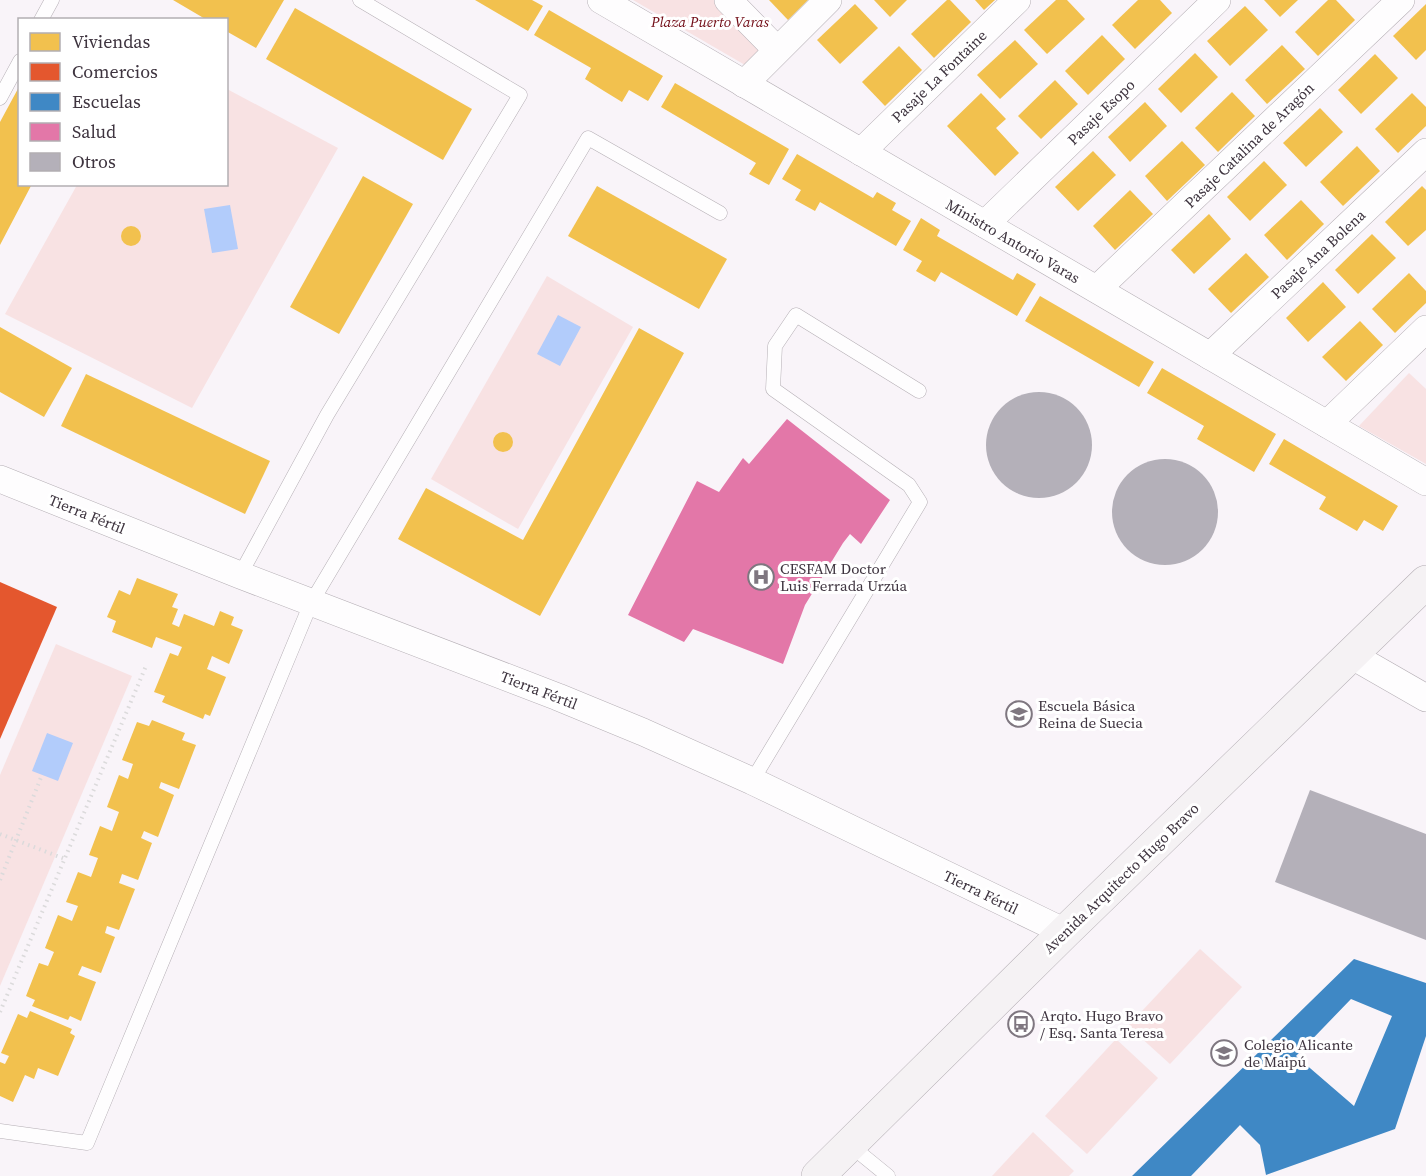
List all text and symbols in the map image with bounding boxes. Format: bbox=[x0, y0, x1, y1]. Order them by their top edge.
park label: Plaza Puerto Varas bbox=[650, 11, 770, 32]
legend bbox=[18, 18, 228, 186]
street label: Pasaje La Fontaine bbox=[887, 25, 992, 127]
text: Viviendas bbox=[72, 29, 150, 54]
text: Comercios bbox=[72, 59, 158, 84]
street label: Pasaje Esopo bbox=[1063, 74, 1139, 150]
street label: Pasaje Catalina de Aragón bbox=[1180, 77, 1318, 213]
text: Escuelas bbox=[72, 89, 141, 114]
text: Salud bbox=[72, 119, 116, 144]
text: Otros bbox=[72, 149, 116, 174]
street label: Ministro Antorio Varas bbox=[942, 194, 1084, 288]
street label: Pasaje Ana Bolena bbox=[1266, 204, 1370, 303]
street label: Tierra Fértil bbox=[46, 489, 129, 539]
place label: CESFAM Doctor Luis Ferrada Urzúa bbox=[780, 558, 908, 596]
hospital icon: CESFAM Doctor Luis Ferrada Urzúa bbox=[746, 562, 776, 592]
street label: Tierra Fértil bbox=[497, 666, 581, 715]
place label: Escuela Básica Reina de Suecia bbox=[1038, 695, 1143, 733]
school or university icon: Escuela Básica Reina de Suecia bbox=[1004, 699, 1034, 729]
street label: Avenida Arquitecto Hugo Bravo bbox=[1038, 798, 1204, 958]
street label: Tierra Fértil bbox=[940, 865, 1022, 919]
place label: Arqto. Hugo Bravo / Esq. Santa Teresa bbox=[1040, 1005, 1164, 1043]
bus stop icon: Arqto. Hugo Bravo / Esq. Santa Teresa bbox=[1006, 1009, 1036, 1039]
place label: Colegio Alicante de Maipú bbox=[1244, 1034, 1353, 1072]
school or university icon: Colegio Alicante de Maipú bbox=[1209, 1038, 1239, 1068]

